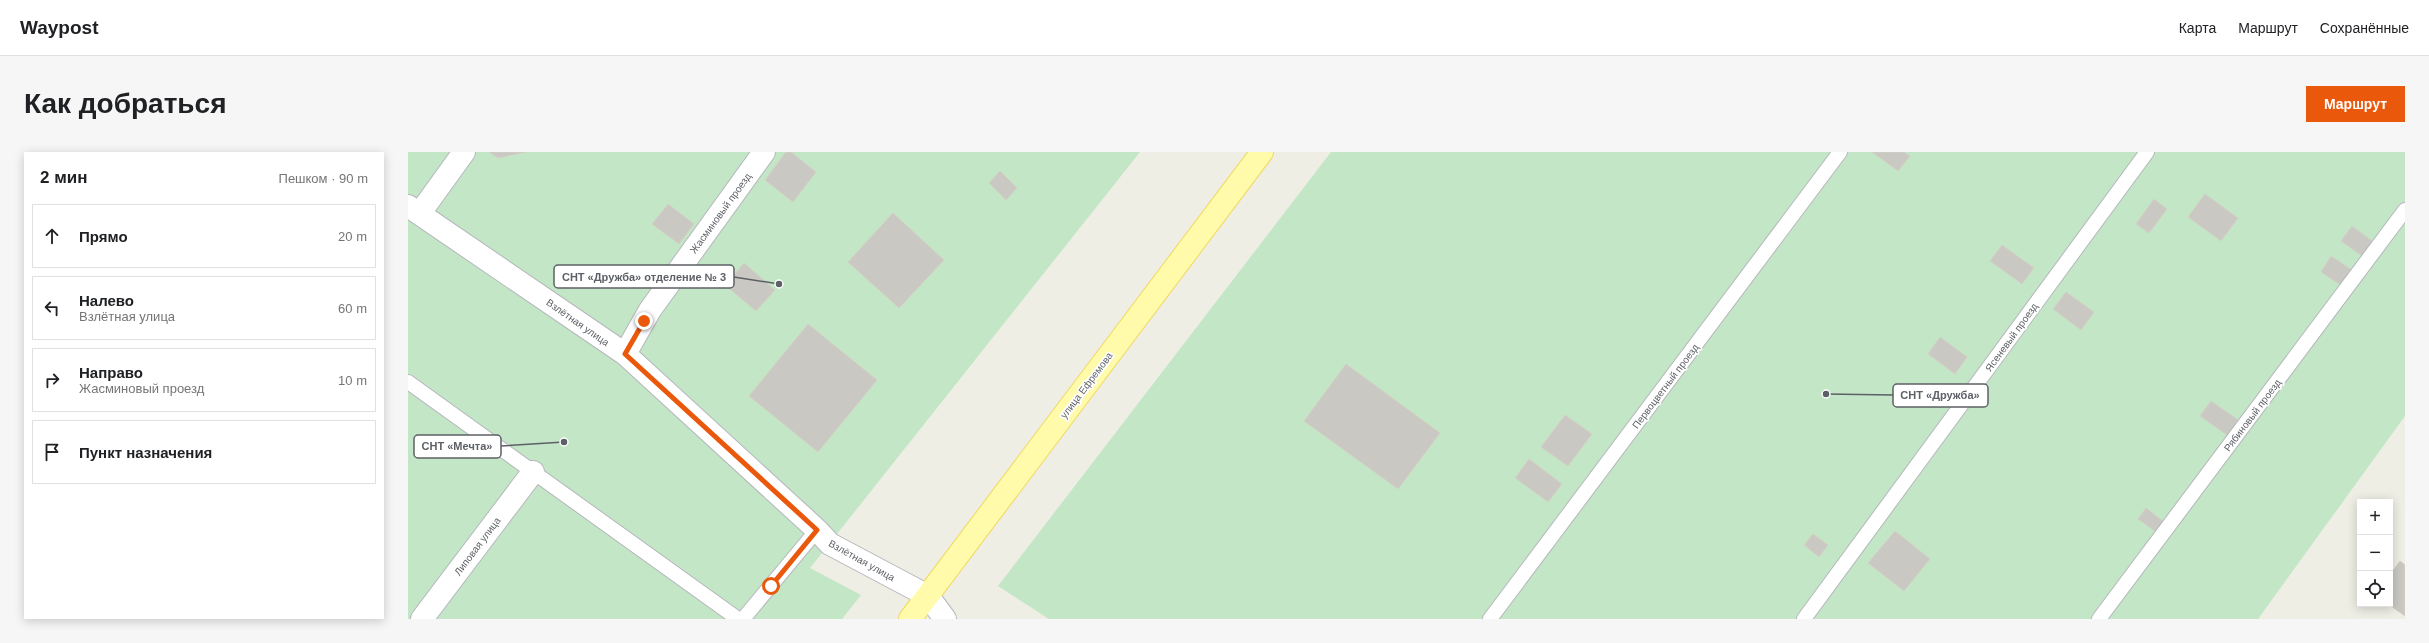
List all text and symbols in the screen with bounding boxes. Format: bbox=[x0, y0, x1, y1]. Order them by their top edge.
text: Waypost bbox=[20, 17, 98, 38]
text: Карта bbox=[2179, 20, 2216, 36]
text: Маршрут bbox=[2238, 20, 2298, 36]
text: Сохранённые bbox=[2320, 20, 2409, 36]
button: Маршрут bbox=[2306, 86, 2405, 122]
text: Как добраться bbox=[24, 88, 226, 119]
text: 2 мин bbox=[40, 168, 87, 187]
text: Пешком · 90 m bbox=[279, 171, 368, 186]
street label: Жасминовый проезд bbox=[688, 171, 753, 256]
icon: ahead bbox=[41, 225, 63, 247]
text: Прямо bbox=[79, 228, 128, 245]
text: 20 m bbox=[338, 229, 367, 244]
callout: СНТ «Дружба» отделение № 3 bbox=[554, 265, 734, 288]
text: СНТ «Дружба» отделение № 3 bbox=[562, 271, 726, 283]
text: Налево bbox=[79, 292, 134, 309]
icon: left bbox=[41, 297, 63, 319]
street label: Взлётная улица bbox=[544, 297, 611, 348]
text: 60 m bbox=[338, 301, 367, 316]
street label: Ясеневый проезд bbox=[1983, 301, 2040, 374]
text: Взлётная улица bbox=[79, 309, 175, 324]
route end bbox=[635, 312, 653, 330]
street label: Первоцветный проезд bbox=[1630, 342, 1701, 431]
street label: улица Ефремова bbox=[1058, 350, 1115, 420]
text: Направо bbox=[79, 364, 143, 381]
icon: right bbox=[41, 369, 63, 391]
text: 10 m bbox=[338, 373, 367, 388]
street label: Рябиновый проезд bbox=[2222, 377, 2283, 453]
text: Жасминовый проезд bbox=[79, 381, 204, 396]
callout: СНТ «Дружба» bbox=[1893, 384, 1988, 407]
text: СНТ «Дружба» bbox=[1900, 389, 1980, 401]
callout: СНТ «Мечта» bbox=[414, 435, 501, 458]
text: СНТ «Мечта» bbox=[422, 440, 492, 452]
icon: arrive bbox=[41, 441, 63, 463]
text: Пункт назначения bbox=[79, 444, 212, 461]
map controls bbox=[2357, 499, 2393, 607]
button: + bbox=[2357, 499, 2393, 535]
street label: Липовая улица bbox=[452, 515, 503, 577]
button: − bbox=[2357, 535, 2393, 571]
street label: Взлётная улица bbox=[827, 538, 897, 583]
button: locate bbox=[2357, 571, 2393, 607]
route start bbox=[762, 577, 780, 595]

